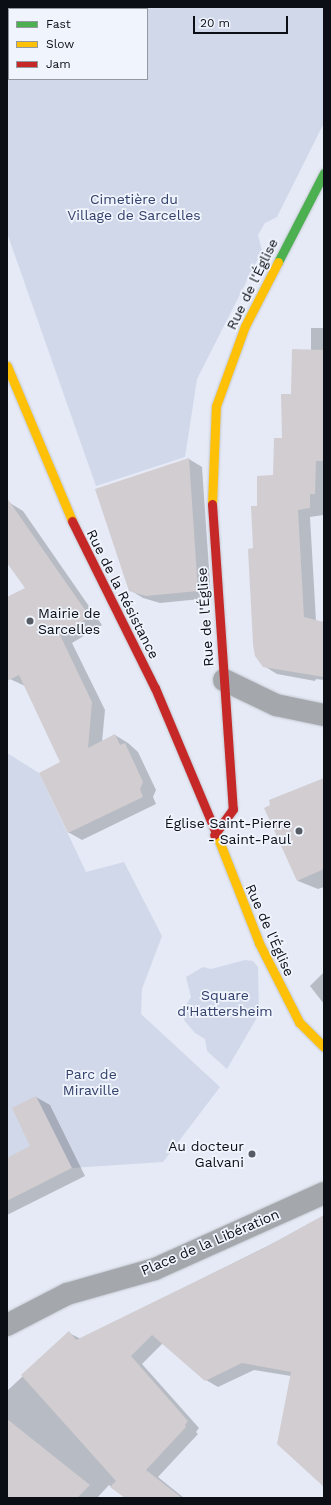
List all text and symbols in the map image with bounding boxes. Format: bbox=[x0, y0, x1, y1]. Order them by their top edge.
legend bbox=[8, 8, 148, 80]
scale bar bbox=[195, 8, 290, 34]
text: 20 m bbox=[200, 16, 230, 30]
text: Fast bbox=[46, 17, 71, 31]
text: Slow bbox=[46, 37, 74, 51]
text: Jam bbox=[46, 57, 71, 71]
park label: Cimetière du Village de Sarcelles bbox=[67, 191, 201, 224]
street label: Rue de l'Église bbox=[223, 236, 281, 332]
street label: Rue de la Résistance bbox=[83, 526, 163, 662]
street label: Rue de l'Église bbox=[193, 567, 217, 667]
place label: Mairie de Sarcelles bbox=[38, 605, 101, 638]
marker: Mairie de Sarcelles bbox=[25, 616, 35, 626]
place label: Église Saint-Pierre - Saint-Paul bbox=[165, 815, 291, 848]
marker: Église Saint-Pierre - Saint-Paul bbox=[294, 826, 304, 836]
street label: Rue de l'Église bbox=[242, 881, 298, 979]
park label: Square d'Hattersheim bbox=[177, 987, 273, 1020]
park label: Parc de Miraville bbox=[63, 1066, 119, 1098]
place label: Au docteur Galvani bbox=[168, 1138, 244, 1170]
marker: Au docteur Galvani bbox=[247, 1149, 257, 1159]
street label: Place de la Libération bbox=[138, 1205, 282, 1279]

